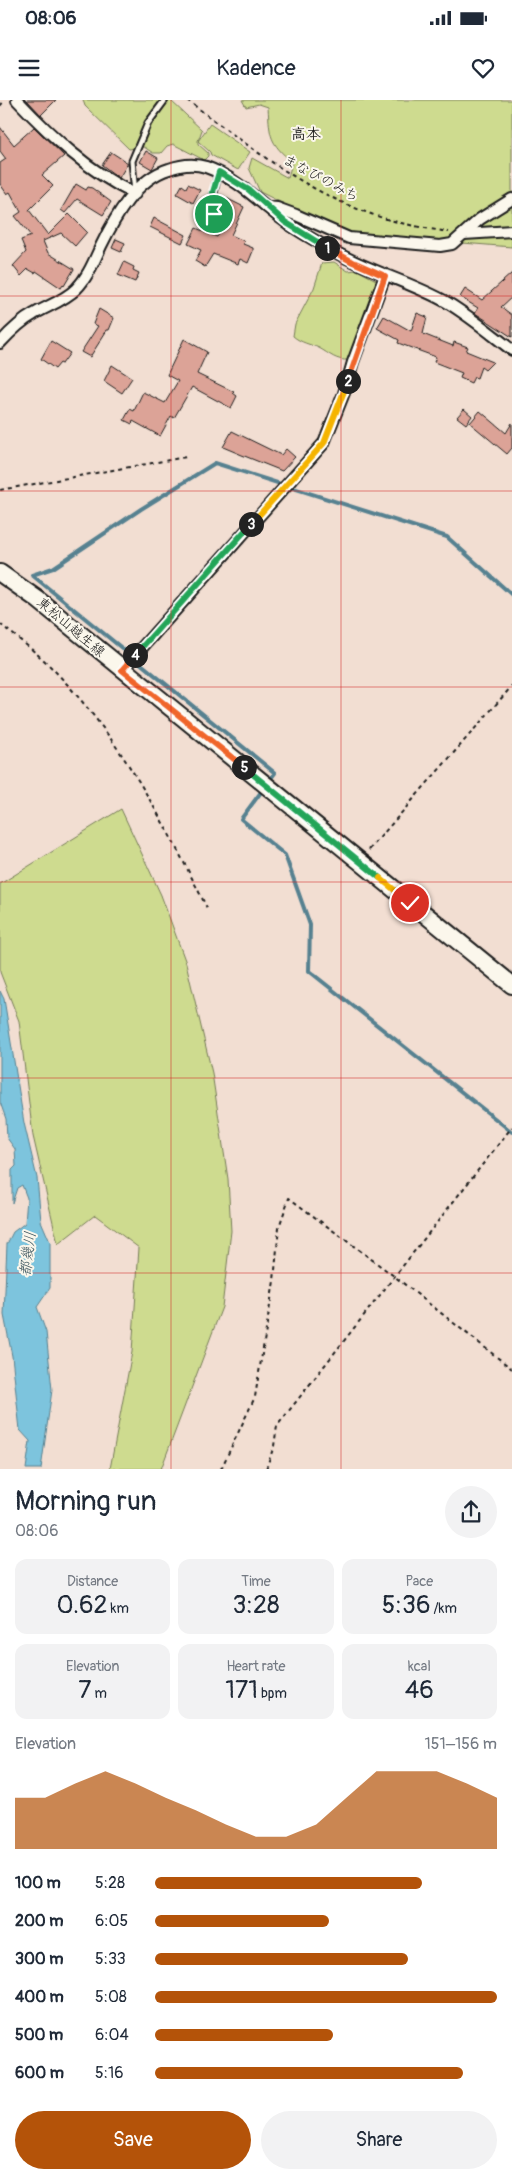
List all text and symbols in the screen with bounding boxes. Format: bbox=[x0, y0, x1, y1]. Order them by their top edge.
text: 08:06 bbox=[25, 6, 77, 30]
icon: menu bbox=[15, 54, 43, 82]
text: Kadence bbox=[216, 54, 296, 82]
icon: heart bbox=[469, 54, 497, 82]
district label: 高本 bbox=[291, 125, 321, 144]
street label: まなびのみち bbox=[280, 151, 362, 205]
pin bbox=[193, 193, 235, 235]
icon: arrive bbox=[200, 200, 228, 228]
pin: 1 bbox=[314, 236, 340, 260]
text: 1 bbox=[325, 240, 330, 257]
pin: 2 bbox=[336, 368, 360, 394]
text: 2 bbox=[345, 373, 352, 390]
pin: 3 bbox=[238, 512, 264, 536]
text: 3 bbox=[248, 516, 255, 533]
street label: 東松山越生線 bbox=[33, 593, 109, 661]
pin: 4 bbox=[122, 642, 148, 668]
text: 4 bbox=[131, 647, 140, 664]
pin: 5 bbox=[232, 754, 256, 780]
text: 5 bbox=[241, 759, 248, 776]
pin bbox=[389, 882, 431, 924]
icon: check bbox=[396, 889, 424, 917]
water label: 都幾川 bbox=[16, 1231, 40, 1277]
text: Morning run bbox=[15, 1484, 157, 1519]
button: share bbox=[445, 1486, 497, 1538]
text: 08:06 bbox=[15, 1521, 59, 1541]
text: Distance bbox=[67, 1573, 118, 1590]
text: Time bbox=[241, 1573, 271, 1590]
text: Pace bbox=[405, 1573, 433, 1590]
text: 0.62 bbox=[56, 1590, 108, 1621]
text: 3:28 bbox=[232, 1590, 280, 1621]
text: 5:36 bbox=[382, 1590, 431, 1621]
text: km bbox=[108, 1600, 129, 1617]
text: /km bbox=[431, 1600, 457, 1617]
text: Elevation bbox=[66, 1658, 119, 1675]
text: Heart rate bbox=[226, 1658, 286, 1675]
text: kcal bbox=[408, 1658, 431, 1675]
text: 7 bbox=[78, 1675, 92, 1706]
text: 171 bbox=[225, 1675, 258, 1706]
text: 46 bbox=[405, 1675, 434, 1706]
text: m bbox=[92, 1685, 107, 1702]
text: bpm bbox=[258, 1685, 287, 1702]
text: Elevation bbox=[15, 1734, 76, 1754]
text: 151–156 m bbox=[424, 1734, 497, 1754]
text: 100 m bbox=[15, 1873, 61, 1893]
text: 5:28 bbox=[95, 1873, 125, 1893]
text: 200 m bbox=[15, 1911, 63, 1931]
text: 6:05 bbox=[95, 1911, 128, 1931]
text: 300 m bbox=[15, 1949, 63, 1969]
text: 5:33 bbox=[95, 1949, 126, 1969]
text: 400 m bbox=[15, 1987, 64, 2007]
text: 5:08 bbox=[95, 1987, 127, 2007]
text: 500 m bbox=[15, 2025, 63, 2045]
text: 6:04 bbox=[95, 2025, 129, 2045]
text: 600 m bbox=[15, 2063, 64, 2083]
text: 5:16 bbox=[95, 2063, 124, 2083]
button: Save bbox=[15, 2111, 251, 2169]
button: Share bbox=[261, 2111, 497, 2169]

